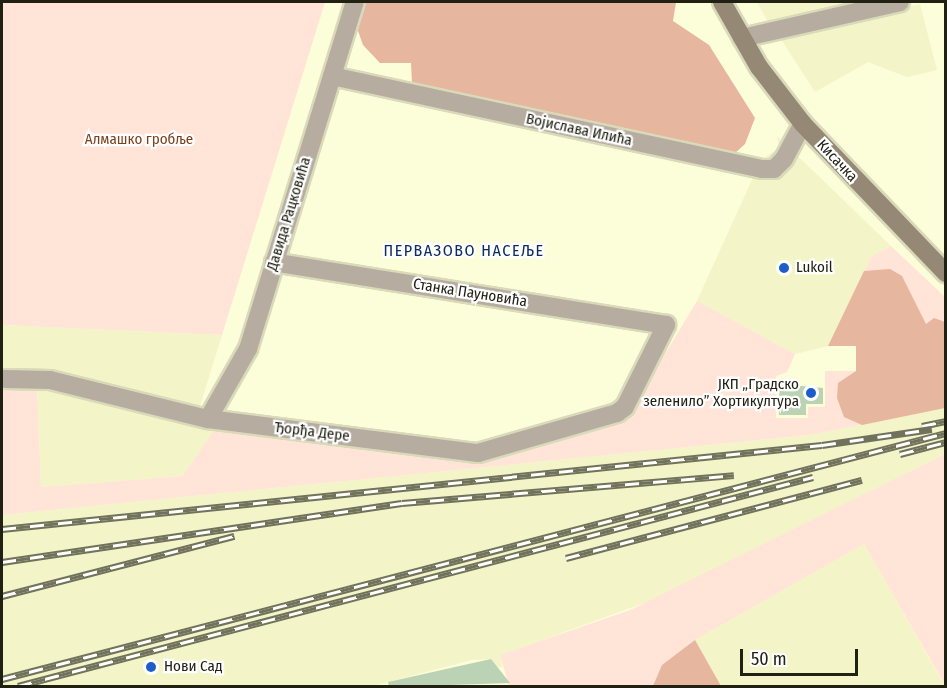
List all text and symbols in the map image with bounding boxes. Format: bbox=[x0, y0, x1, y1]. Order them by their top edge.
street label: Војислава Илића bbox=[524, 110, 634, 150]
park label: Алмашко гробље bbox=[85, 131, 193, 149]
street label: Кисачка bbox=[813, 136, 861, 186]
street label: Давида Рацковића bbox=[263, 155, 315, 273]
district label: ПЕРВАЗОВО НАСЕЉЕ bbox=[384, 241, 544, 261]
place label: Lukoil bbox=[796, 259, 833, 277]
marker: Lukoil bbox=[777, 261, 791, 275]
street label: Станка Пауновића bbox=[412, 275, 528, 311]
place label: ЈКП „Градско зеленило” Хортикултура bbox=[643, 375, 799, 410]
marker: ЈКП „Градско зеленило” Хортикултура bbox=[804, 386, 818, 400]
street label: Ђорђа Дере bbox=[273, 418, 351, 446]
scale bar bbox=[743, 637, 862, 675]
text: 50 m bbox=[751, 648, 787, 670]
marker: Нови Сад bbox=[142, 658, 160, 676]
place label: Нови Сад bbox=[164, 658, 222, 676]

